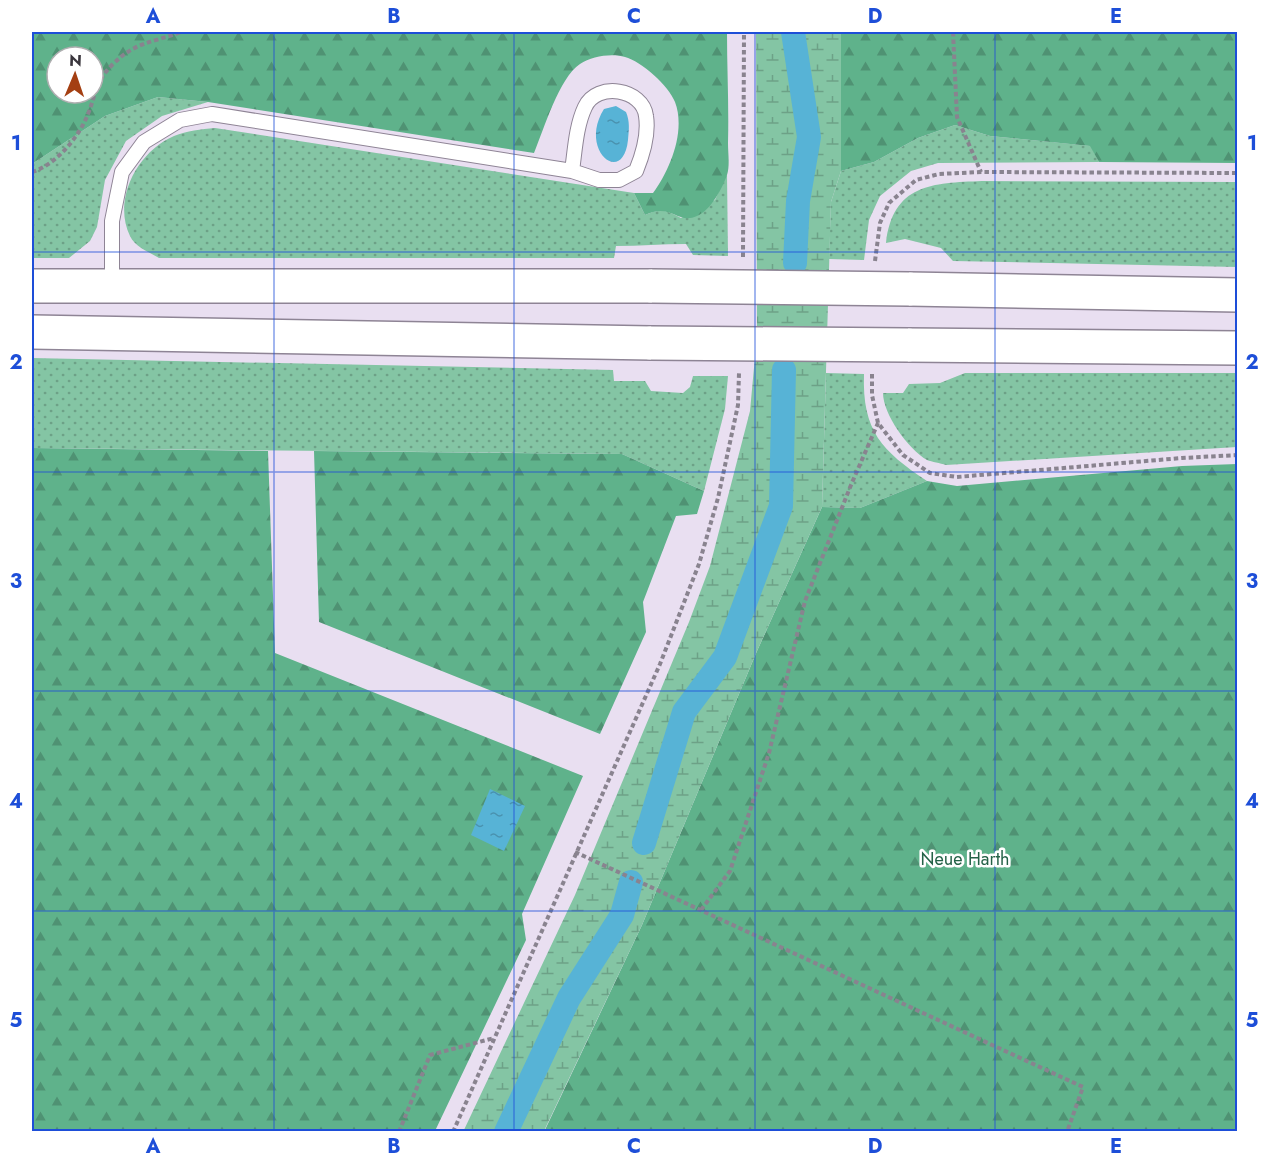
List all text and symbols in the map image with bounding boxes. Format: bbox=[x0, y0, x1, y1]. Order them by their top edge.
text: A bbox=[145, 2, 161, 31]
text: B bbox=[387, 2, 401, 31]
text: C bbox=[627, 2, 641, 31]
text: D bbox=[868, 2, 882, 31]
text: E bbox=[1110, 2, 1122, 31]
north arrow bbox=[45, 45, 105, 105]
text: N bbox=[69, 49, 82, 72]
text: 1 bbox=[11, 129, 21, 158]
text: 1 bbox=[1247, 129, 1257, 158]
text: 2 bbox=[9, 348, 23, 377]
text: 2 bbox=[1245, 348, 1259, 377]
text: 3 bbox=[10, 567, 22, 596]
text: 3 bbox=[1246, 567, 1258, 596]
text: 4 bbox=[9, 787, 23, 816]
text: 4 bbox=[1245, 787, 1259, 816]
park label: Neue Harth bbox=[921, 846, 1009, 872]
text: 5 bbox=[10, 1006, 23, 1035]
text: 5 bbox=[1246, 1006, 1259, 1035]
text: A bbox=[145, 1132, 161, 1161]
text: B bbox=[387, 1132, 401, 1161]
text: C bbox=[627, 1132, 641, 1161]
text: D bbox=[868, 1132, 882, 1161]
text: E bbox=[1110, 1132, 1122, 1161]

